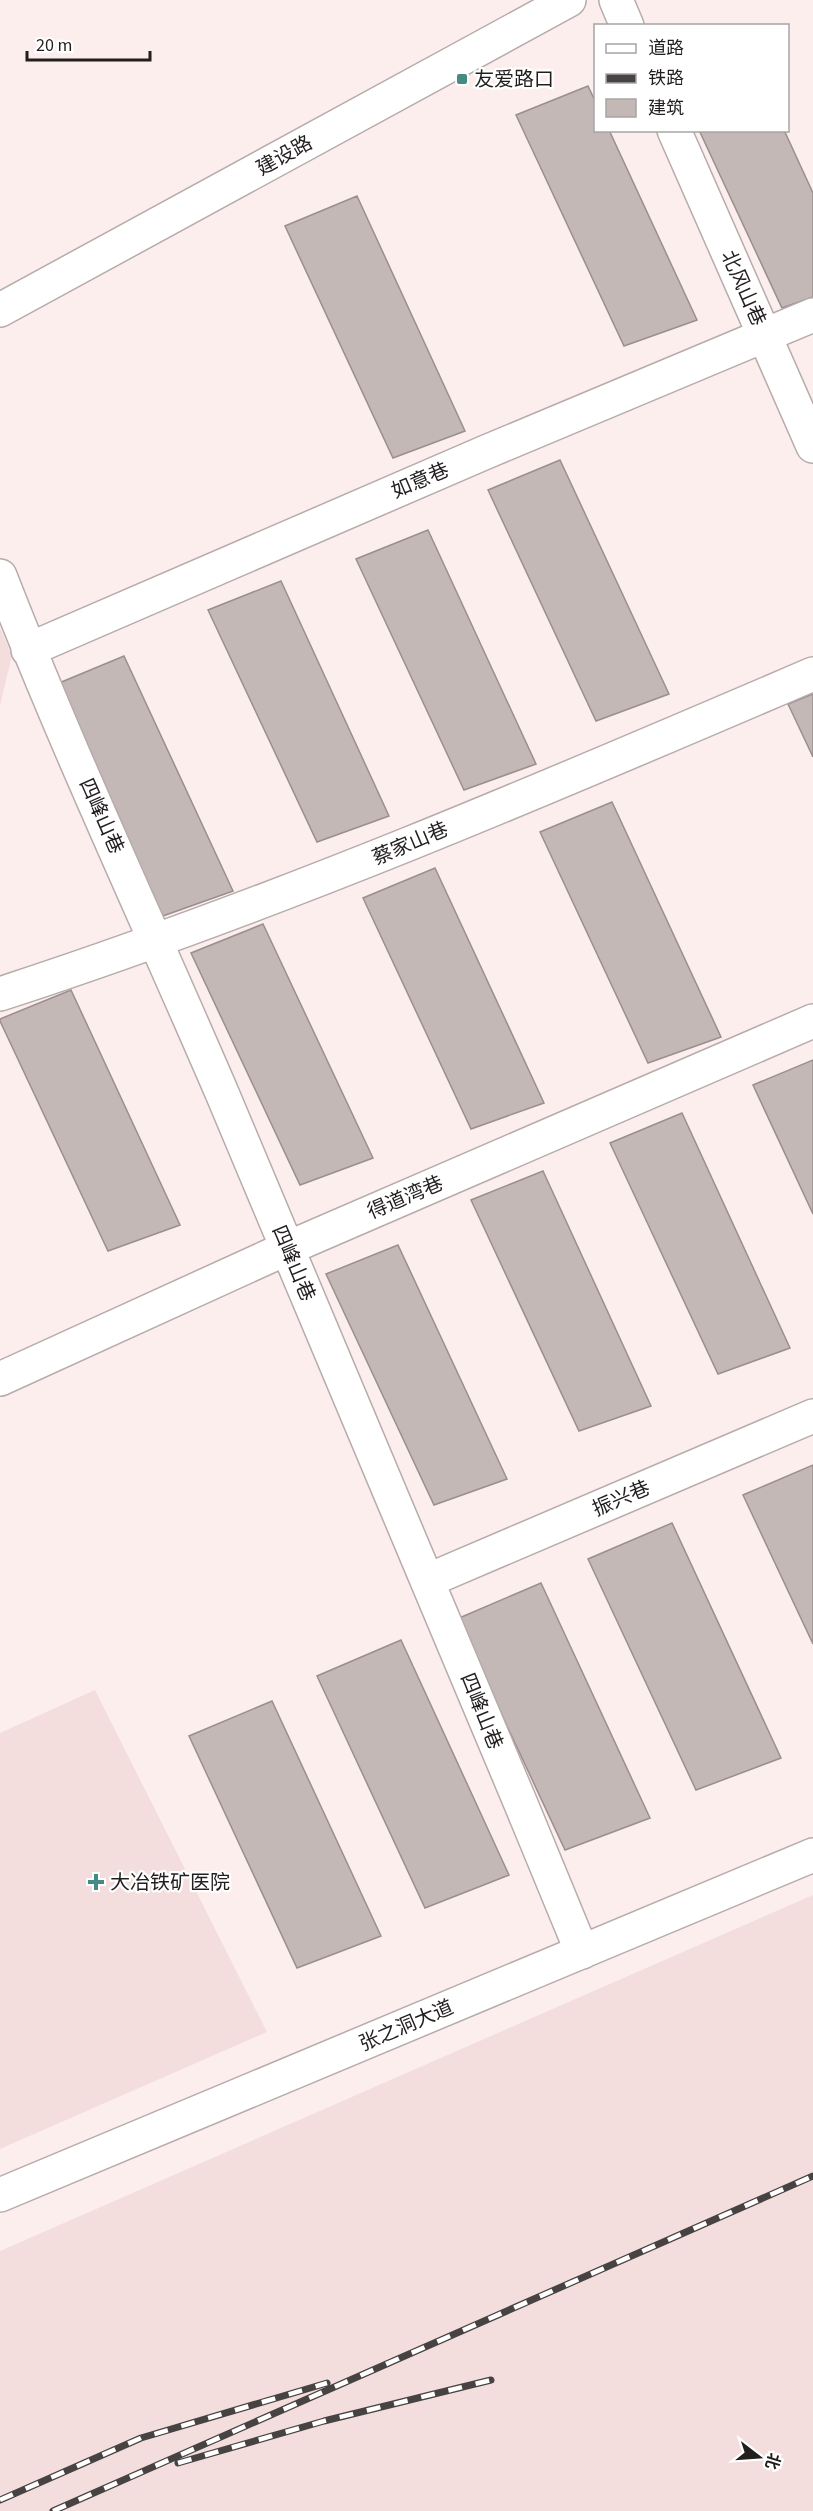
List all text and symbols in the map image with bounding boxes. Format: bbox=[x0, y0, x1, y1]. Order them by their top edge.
scale bar bbox=[27, 24, 150, 62]
legend bbox=[594, 24, 789, 132]
text: 20 m bbox=[36, 33, 72, 58]
text: 道路 bbox=[648, 36, 684, 61]
place label: 友爱路口 bbox=[474, 66, 554, 94]
text: 铁路 bbox=[648, 66, 684, 91]
marker: 友爱路口 bbox=[455, 72, 469, 86]
text: 建筑 bbox=[648, 96, 684, 121]
street label: 建设路 bbox=[251, 129, 318, 183]
street label: 北风山巷 bbox=[714, 246, 772, 331]
street label: 如意巷 bbox=[387, 456, 453, 506]
street label: 四峰山巷 bbox=[72, 774, 130, 859]
street label: 蔡家山巷 bbox=[368, 815, 453, 872]
street label: 得道湾巷 bbox=[363, 1169, 448, 1226]
street label: 四峰山巷 bbox=[265, 1221, 322, 1306]
street label: 振兴巷 bbox=[588, 1474, 654, 1524]
street label: 四峰山巷 bbox=[453, 1669, 509, 1754]
place label: 大冶铁矿医院 bbox=[110, 1869, 230, 1897]
marker: 大冶铁矿医院 bbox=[87, 1873, 105, 1891]
street label: 张之洞大道 bbox=[355, 1993, 458, 2058]
north arrow bbox=[729, 2427, 789, 2487]
text: 北 bbox=[760, 2450, 785, 2472]

